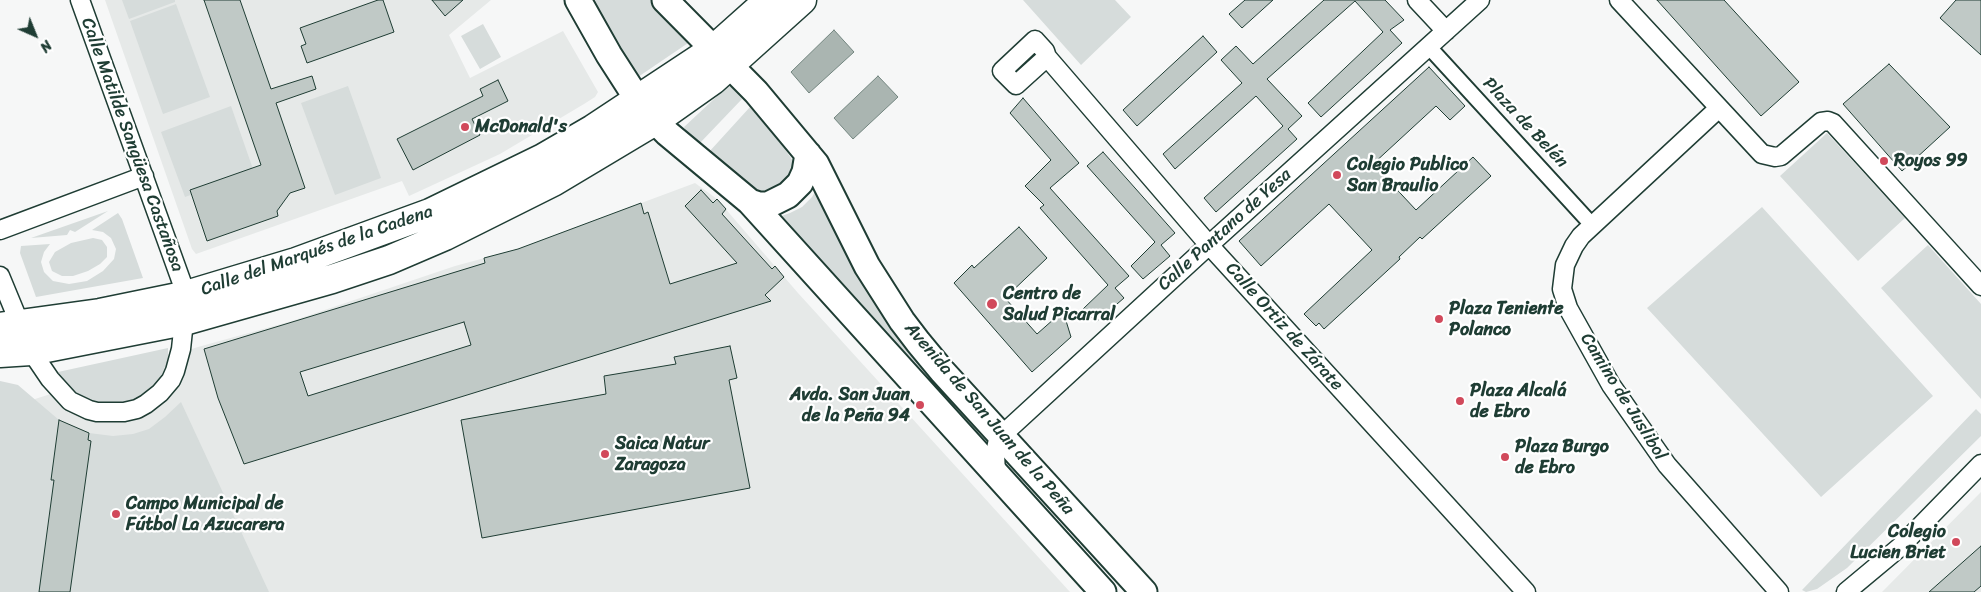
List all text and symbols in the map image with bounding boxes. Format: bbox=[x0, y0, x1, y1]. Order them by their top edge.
north arrow bbox=[10, 10, 60, 60]
street label: Calle Matilde Sangüesa Castañosa bbox=[76, 15, 188, 275]
text: N bbox=[34, 34, 58, 59]
street label: Plaza de Belén bbox=[1478, 73, 1572, 173]
place label: McDonald's bbox=[475, 116, 567, 138]
marker: McDonald's bbox=[459, 121, 471, 133]
place label: Royos 99 bbox=[1894, 150, 1968, 172]
place label: Colegio Publico San Braulio bbox=[1347, 154, 1468, 196]
marker: Royos 99 bbox=[1878, 155, 1890, 167]
street label: Calle Pantano de Yesa bbox=[1154, 164, 1296, 296]
marker: Colegio Publico San Braulio bbox=[1331, 169, 1343, 181]
street label: Calle del Marqués de la Cadena bbox=[198, 201, 436, 301]
street label: Calle Ortiz de Zárate bbox=[1221, 258, 1347, 396]
place label: Centro de Salud Picarral bbox=[1003, 283, 1115, 326]
marker: Centro de Salud Picarral bbox=[985, 297, 999, 311]
place label: Plaza Teniente Polanco bbox=[1449, 298, 1564, 340]
marker: Plaza Teniente Polanco bbox=[1433, 313, 1445, 325]
street label: Avenida de San Juan de la Peña bbox=[899, 318, 1079, 520]
street label: Camino de Juslibol bbox=[1575, 329, 1671, 465]
place label: Plaza Alcalá de Ebro bbox=[1470, 380, 1566, 422]
place label: Avda. San Juan de la Peña 94 bbox=[790, 384, 910, 426]
marker: Plaza Alcalá de Ebro bbox=[1454, 395, 1466, 407]
marker: Avda. San Juan de la Peña 94 bbox=[914, 399, 926, 411]
place label: Saica Natur Zaragoza bbox=[615, 433, 709, 476]
place label: Plaza Burgo de Ebro bbox=[1515, 436, 1609, 478]
marker: Saica Natur Zaragoza bbox=[599, 448, 611, 460]
marker: Plaza Burgo de Ebro bbox=[1499, 451, 1511, 463]
place label: Campo Municipal de Fútbol La Azucarera bbox=[126, 493, 284, 536]
marker: Campo Municipal de Fútbol La Azucarera bbox=[110, 508, 122, 520]
place label: Colegio Lucien Briet bbox=[1850, 521, 1946, 564]
marker: Colegio Lucien Briet bbox=[1950, 536, 1962, 548]

